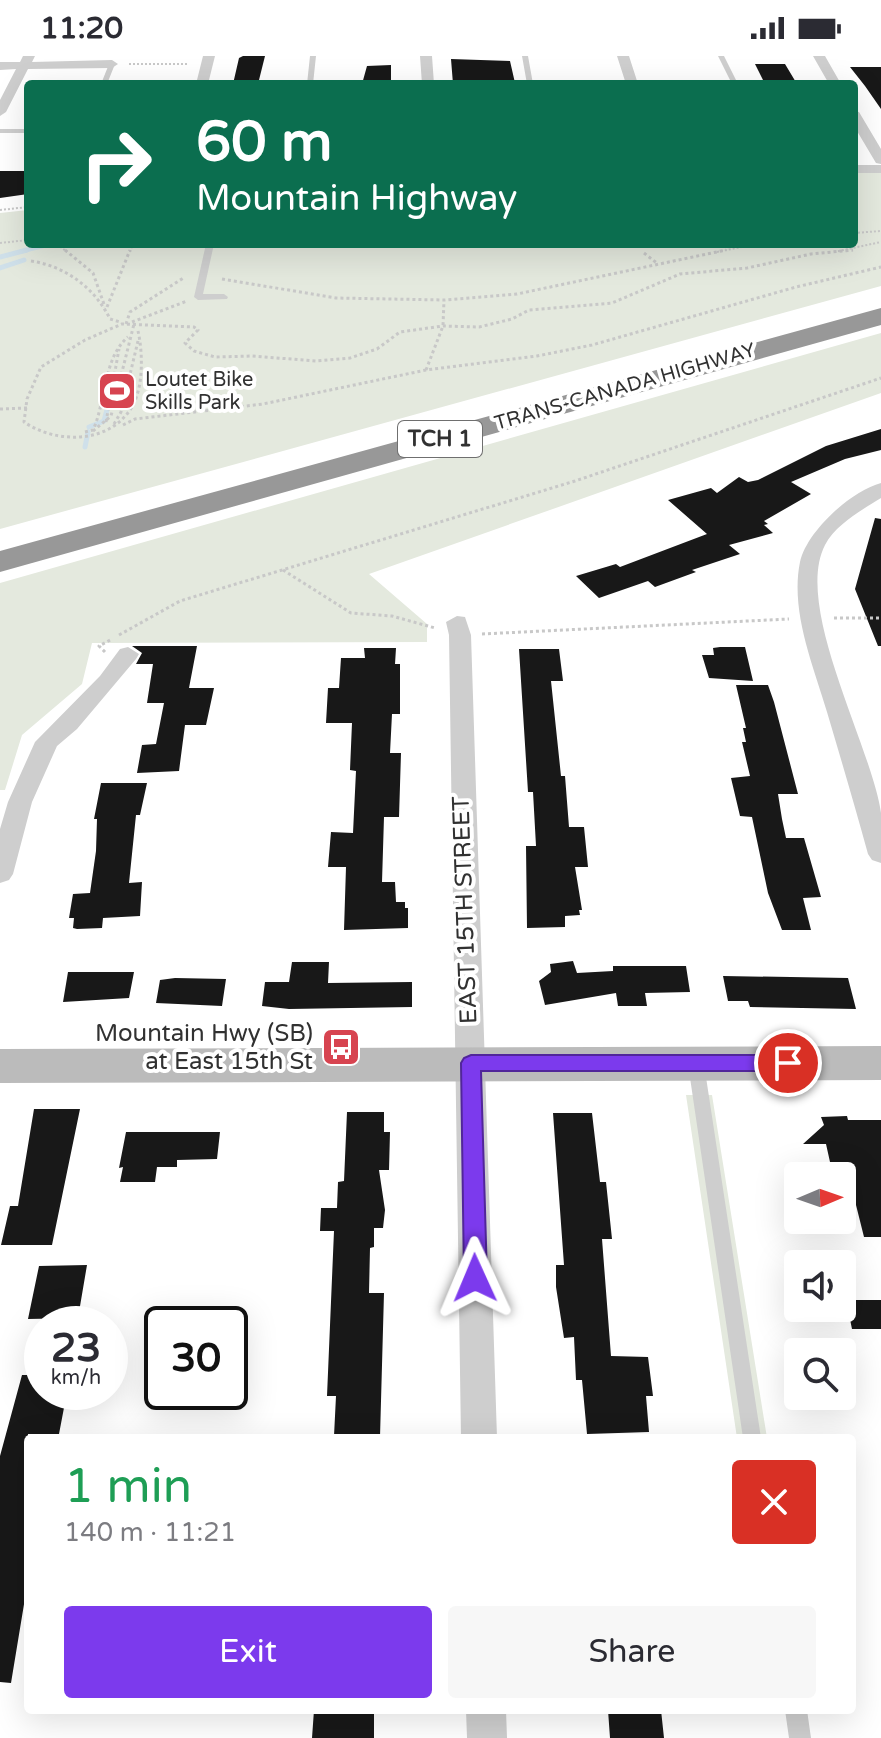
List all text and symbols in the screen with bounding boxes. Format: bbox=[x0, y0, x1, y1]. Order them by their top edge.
text: 11:20 bbox=[40, 10, 123, 47]
text: 60 m bbox=[196, 109, 332, 176]
icon: right bbox=[64, 112, 168, 216]
text: Mountain Highway bbox=[196, 177, 517, 220]
street label: TRANS-CANADA HIGHWAY bbox=[492, 338, 758, 436]
place label: Loutet Bike Skills Park bbox=[145, 368, 253, 415]
sports icon: Loutet Bike Skills Park bbox=[96, 370, 138, 412]
road number: TCH 1 bbox=[398, 421, 482, 457]
street label: EAST 15TH STREET bbox=[447, 795, 483, 1024]
place label: Mountain Hwy (SB) at East 15th St bbox=[95, 1019, 313, 1076]
bus stop icon: Mountain Hwy (SB) at East 15th St bbox=[320, 1026, 362, 1068]
pin bbox=[754, 1029, 822, 1097]
icon: arrive bbox=[766, 1041, 810, 1085]
north arrow bbox=[784, 1162, 856, 1234]
map controls bbox=[784, 1162, 856, 1410]
position arrow bbox=[433, 1236, 517, 1320]
button: sound bbox=[784, 1250, 856, 1322]
speed limit sign: 30 bbox=[144, 1306, 248, 1410]
text: 23 bbox=[51, 1324, 101, 1372]
button: search bbox=[784, 1338, 856, 1410]
text: km/h bbox=[51, 1366, 101, 1390]
text: 1 min bbox=[64, 1458, 192, 1516]
button: close bbox=[732, 1460, 816, 1544]
text: 140 m · 11:21 bbox=[64, 1517, 236, 1548]
button: Exit bbox=[64, 1606, 432, 1698]
button: Share bbox=[448, 1606, 816, 1698]

